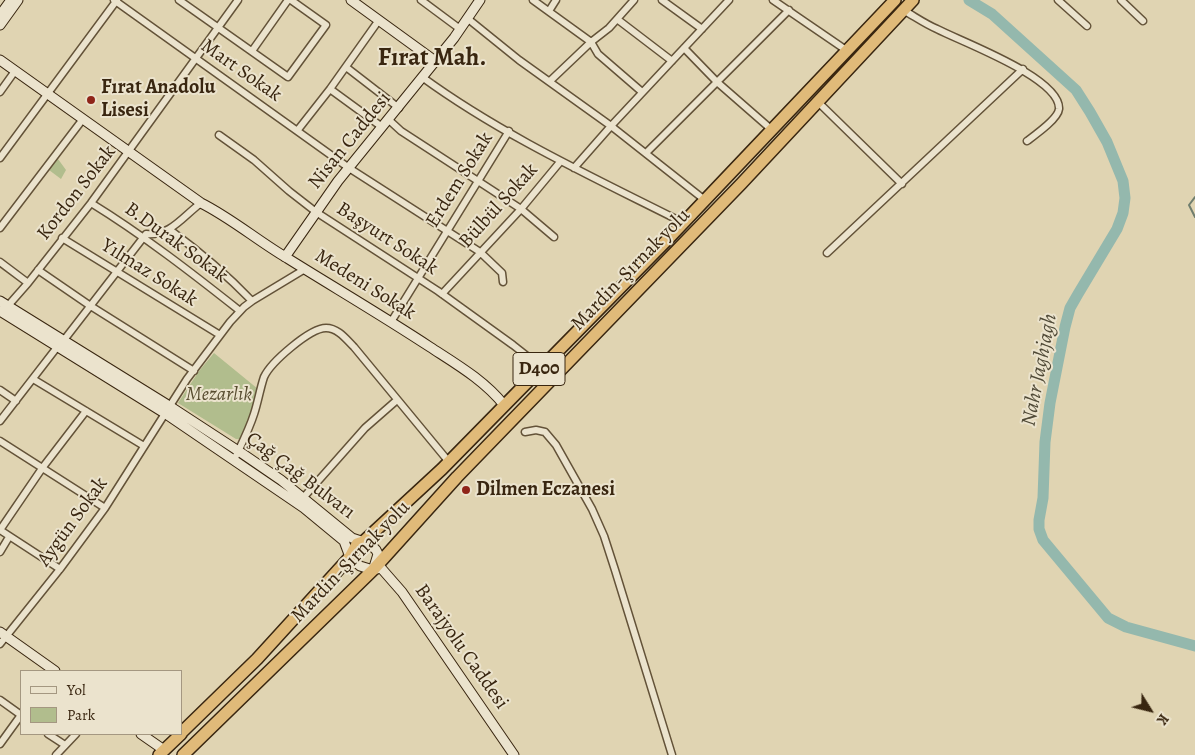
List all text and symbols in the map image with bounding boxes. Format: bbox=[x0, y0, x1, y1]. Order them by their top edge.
street label: Mart Sokak bbox=[196, 34, 286, 108]
district label: Fırat Mah. bbox=[378, 44, 486, 74]
place label: Fırat Anadolu Lisesi bbox=[101, 76, 215, 123]
street label: Nisan Caddesi bbox=[304, 88, 396, 194]
marker: Fırat Anadolu Lisesi bbox=[85, 94, 97, 106]
street label: Erdem Sokak bbox=[421, 128, 499, 232]
street label: Kordon Sokak bbox=[32, 141, 122, 245]
street label: Bülbül Sokak bbox=[454, 158, 544, 254]
street label: Başyurt Sokak bbox=[332, 197, 442, 281]
street label: B.Durak Sokak bbox=[120, 198, 232, 288]
street label: Mardin-Şırnak yolu bbox=[567, 204, 695, 336]
street label: Yılmaz Sokak bbox=[96, 234, 202, 312]
street label: Medeni Sokak bbox=[310, 244, 420, 326]
water label: Nahr Jaghjagh bbox=[1017, 311, 1063, 429]
road number: D400 bbox=[513, 352, 565, 386]
park label: Mezarlık bbox=[186, 383, 252, 407]
street label: Çağ Çağ Bulvarı bbox=[241, 427, 359, 525]
street label: Aygün Sokak bbox=[33, 473, 113, 571]
place label: Dilmen Eczanesi bbox=[476, 478, 615, 502]
marker: Dilmen Eczanesi bbox=[460, 484, 472, 496]
street label: Mardin-Şırnak yolu bbox=[287, 496, 415, 628]
street label: Barajyolu Caddesi bbox=[409, 580, 513, 714]
legend bbox=[20, 670, 182, 735]
text: Yol bbox=[67, 680, 86, 700]
north arrow bbox=[1125, 685, 1175, 735]
text: Park bbox=[67, 705, 95, 725]
text: K bbox=[1152, 710, 1173, 728]

